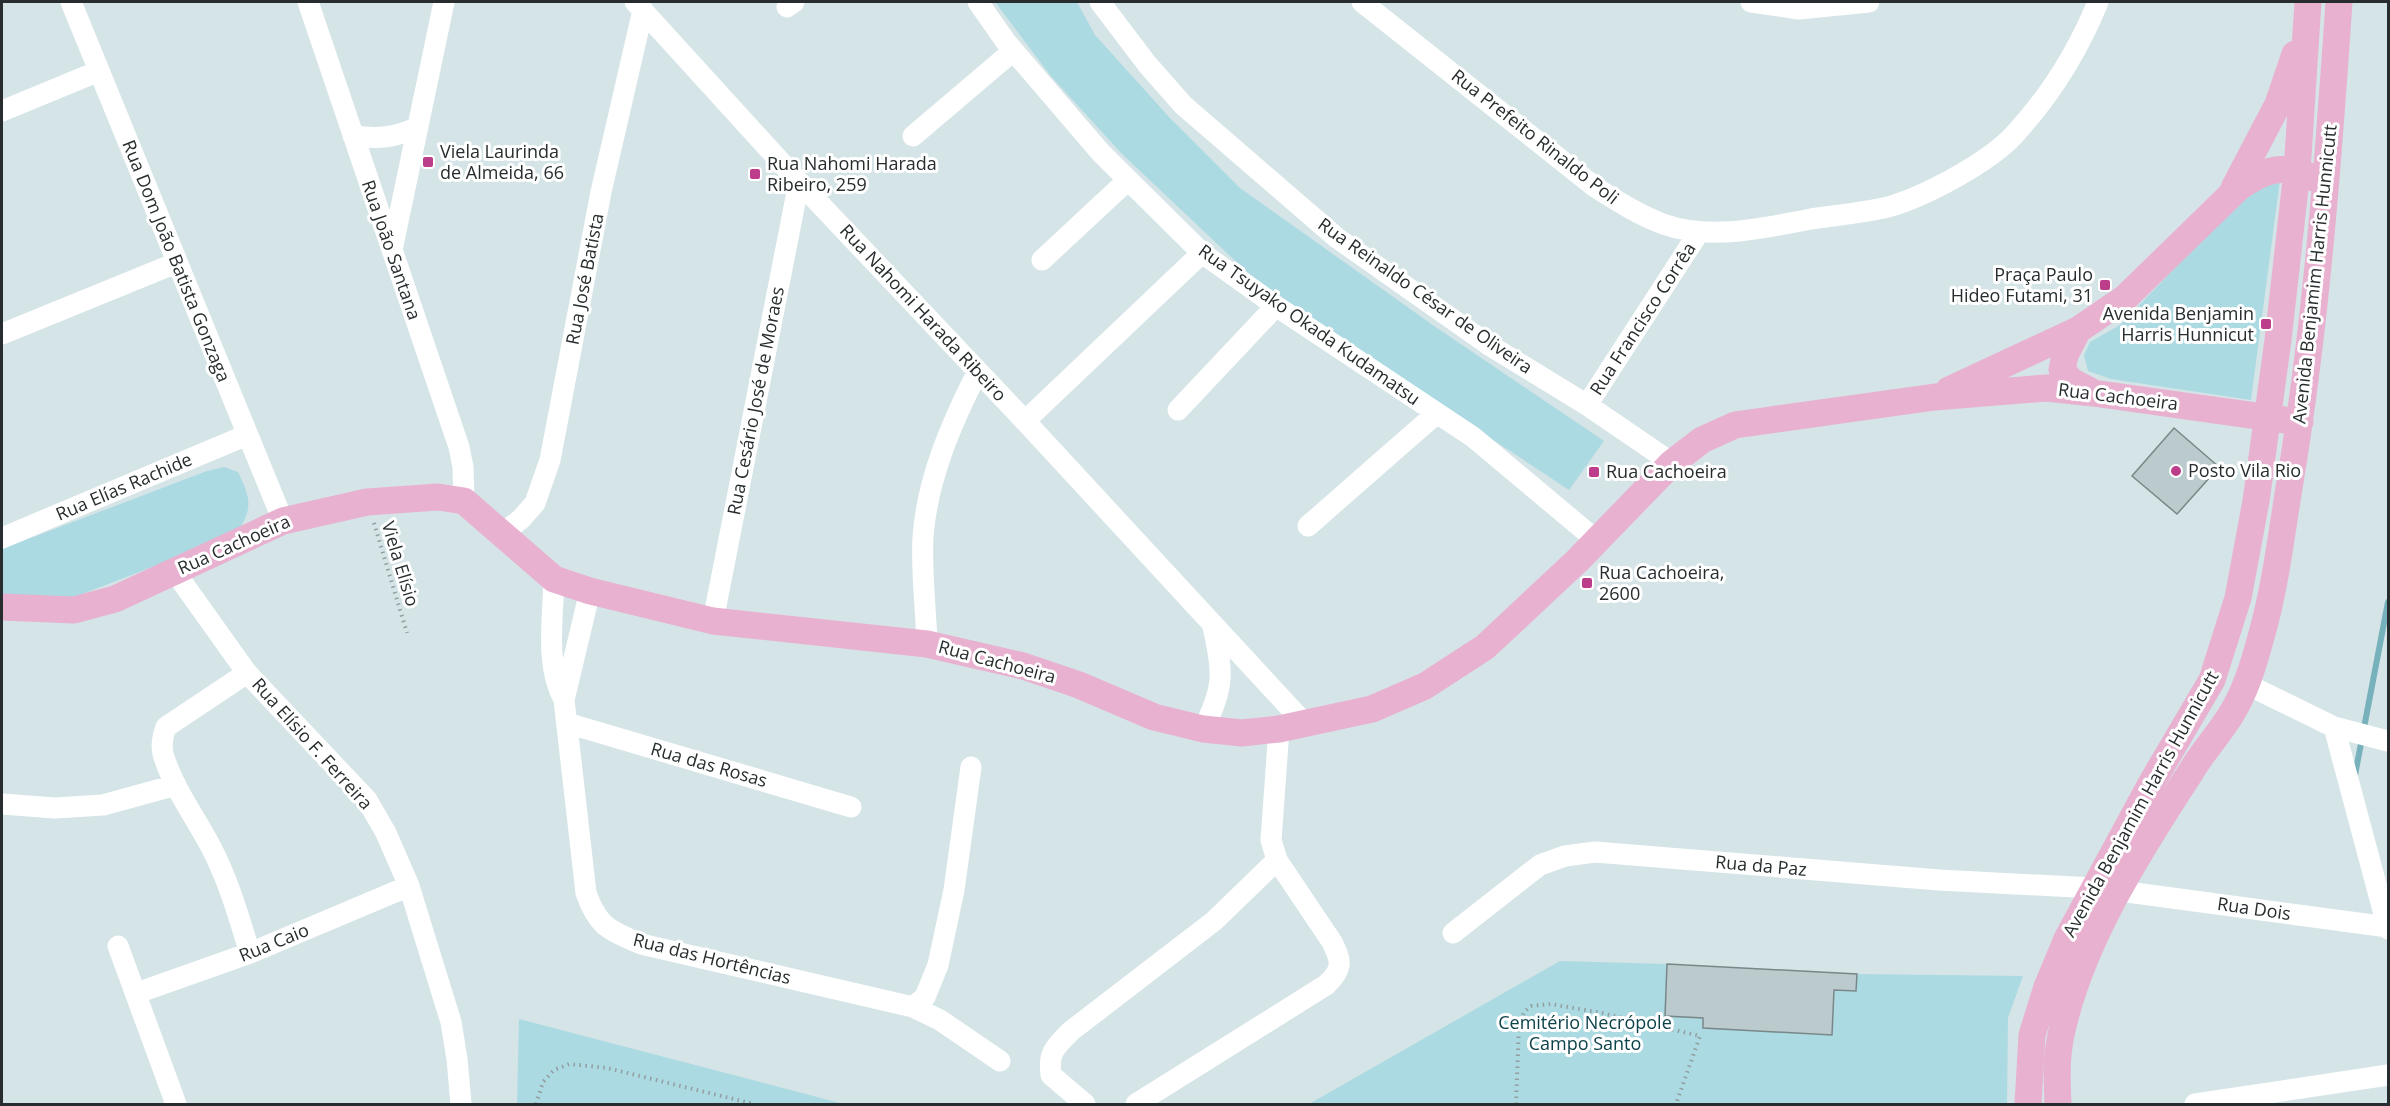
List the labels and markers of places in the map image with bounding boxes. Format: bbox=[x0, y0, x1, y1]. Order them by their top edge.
place label: Viela Laurinda de Almeida, 66 bbox=[440, 139, 564, 184]
place label: Rua Nahomi Harada Ribeiro, 259 bbox=[767, 151, 937, 196]
marker: Viela Laurinda de Almeida, 66 bbox=[421, 155, 435, 169]
marker: Rua Nahomi Harada Ribeiro, 259 bbox=[748, 167, 762, 181]
place label: Praça Paulo Hideo Futami, 31 bbox=[1951, 262, 2093, 307]
marker: Praça Paulo Hideo Futami, 31 bbox=[2098, 278, 2112, 292]
place label: Avenida Benjamin Harris Hunnicut bbox=[2103, 301, 2254, 346]
marker: Avenida Benjamin Harris Hunnicut bbox=[2259, 317, 2273, 331]
place label: Posto Vila Rio bbox=[2188, 458, 2301, 482]
place label: Rua Cachoeira bbox=[1606, 459, 1727, 483]
marker: Posto Vila Rio bbox=[2169, 464, 2183, 478]
marker: Rua Cachoeira bbox=[1587, 465, 1601, 479]
place label: Rua Cachoeira, 2600 bbox=[1599, 560, 1724, 605]
marker: Rua Cachoeira, 2600 bbox=[1580, 576, 1594, 590]

